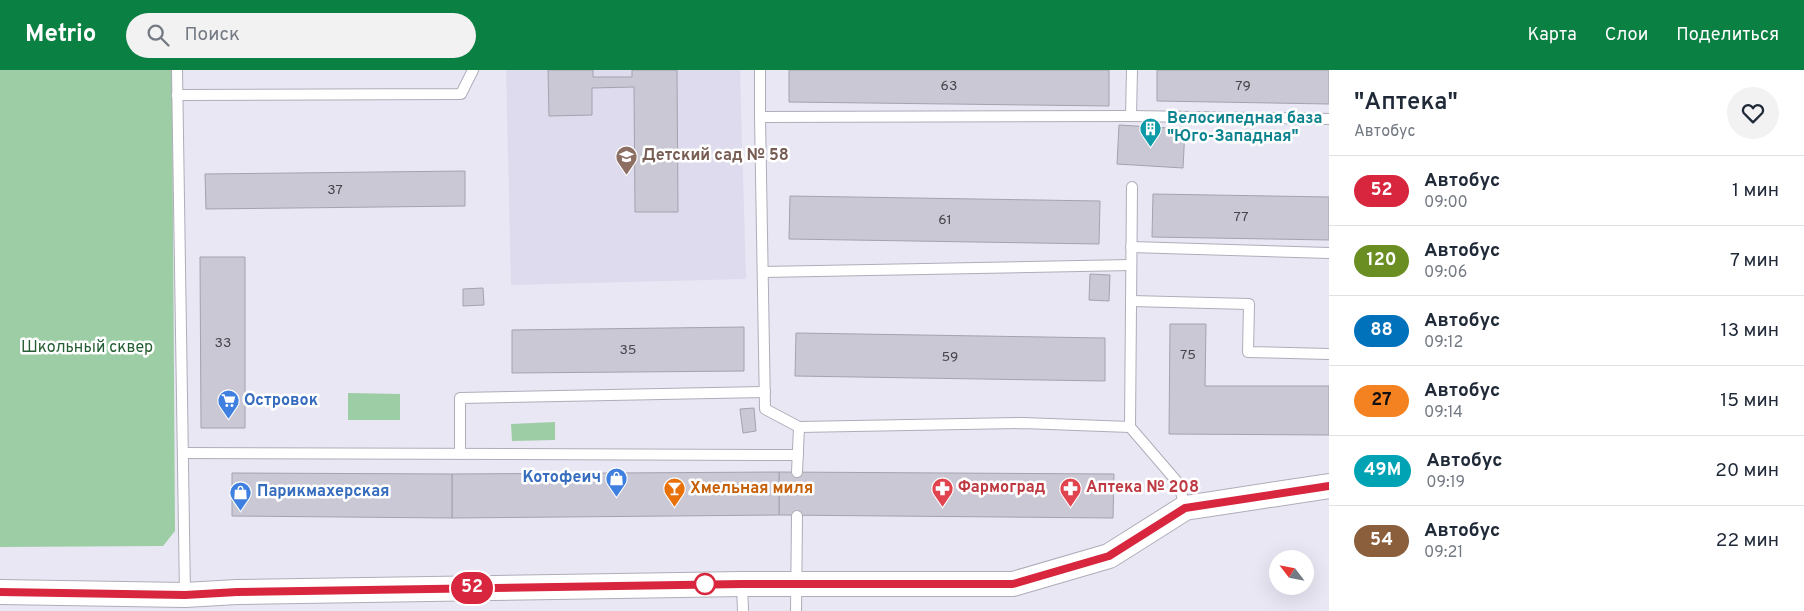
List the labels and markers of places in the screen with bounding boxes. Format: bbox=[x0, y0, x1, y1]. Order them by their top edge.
place label: Велосипедная база "Юго-Западная" bbox=[1167, 109, 1322, 147]
building icon: Велосипедная база "Юго-Западная" bbox=[1139, 116, 1163, 147]
school or university icon: Детский сад № 58 bbox=[614, 144, 638, 175]
place label: Детский сад № 58 bbox=[642, 146, 789, 166]
supermarket icon: Островок bbox=[216, 389, 240, 420]
place label: Островок bbox=[244, 391, 318, 411]
shop icon: Котофеич bbox=[605, 466, 629, 497]
place label: Котофеич bbox=[522, 468, 601, 488]
pharmacy icon: Фармоград bbox=[930, 476, 954, 507]
pharmacy icon: Аптека № 208 bbox=[1058, 476, 1082, 507]
bar icon: Хмельная миля bbox=[662, 477, 686, 508]
place label: Фармоград bbox=[958, 478, 1046, 498]
place label: Аптека № 208 bbox=[1086, 478, 1199, 498]
place label: Хмельная миля bbox=[690, 479, 813, 499]
shop icon: Парикмахерская bbox=[229, 480, 253, 511]
place label: Парикмахерская bbox=[257, 482, 390, 502]
unlabelled marker bbox=[694, 573, 716, 595]

